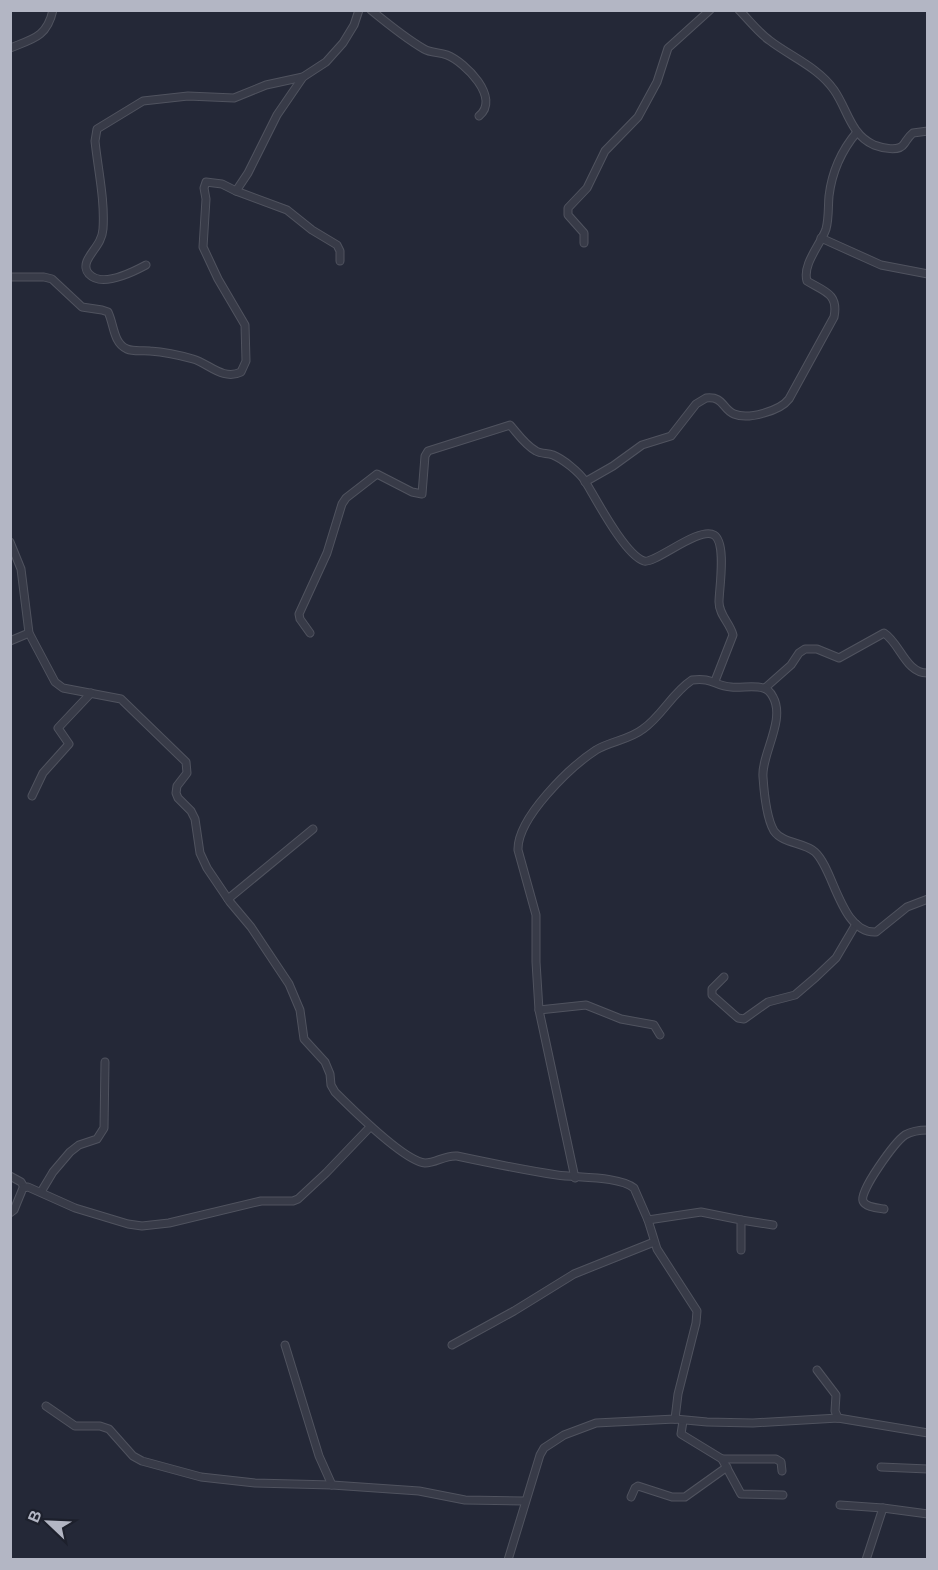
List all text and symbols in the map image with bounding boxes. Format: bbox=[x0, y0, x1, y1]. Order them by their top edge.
north arrow bbox=[18, 1492, 78, 1552]
text: B bbox=[25, 1508, 45, 1525]

